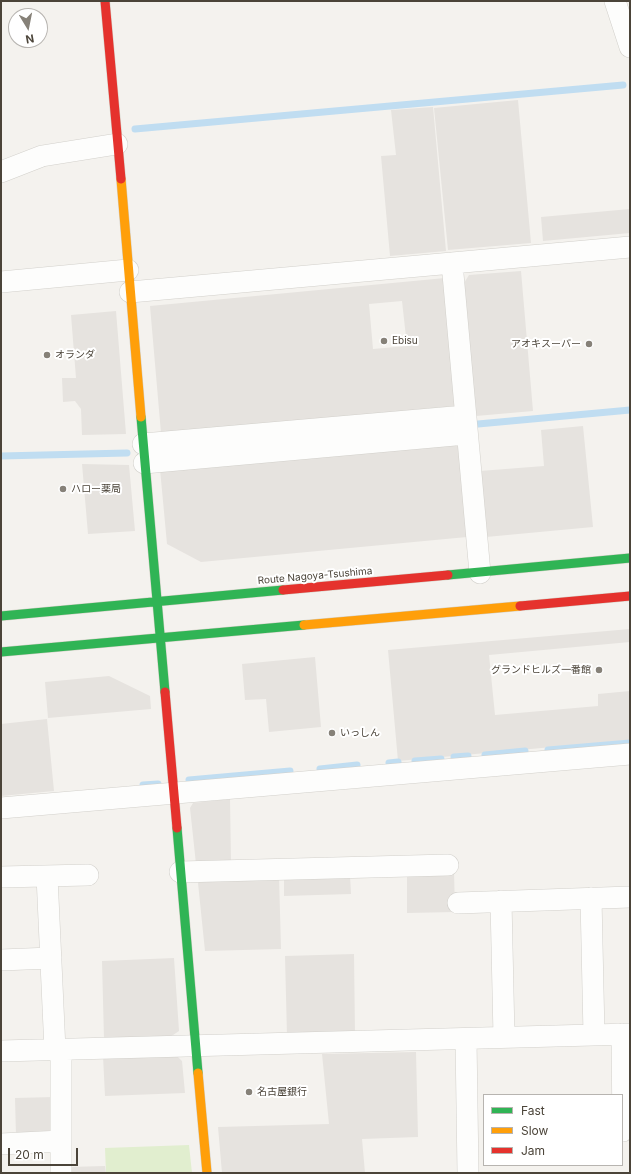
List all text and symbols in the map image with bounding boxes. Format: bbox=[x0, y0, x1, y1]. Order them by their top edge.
north arrow bbox=[8, 8, 48, 48]
text: N bbox=[25, 31, 35, 46]
place label: Ebisu bbox=[392, 335, 418, 347]
marker: Ebisu bbox=[379, 336, 389, 346]
place label: アオキスーパー bbox=[511, 338, 581, 350]
marker: アオキスーパー bbox=[584, 339, 594, 349]
place label: オランダ bbox=[55, 349, 95, 361]
marker: オランダ bbox=[42, 350, 52, 360]
place label: ハロー薬局 bbox=[71, 483, 121, 495]
marker: ハロー薬局 bbox=[58, 484, 68, 494]
street label: Route Nagoya-Tsushima bbox=[257, 565, 373, 587]
place label: グランドヒルズ一番館 bbox=[491, 664, 591, 676]
marker: グランドヒルズ一番館 bbox=[594, 665, 604, 675]
place label: いっしん bbox=[340, 727, 380, 739]
marker: いっしん bbox=[327, 728, 337, 738]
place label: 名古屋銀行 bbox=[257, 1086, 307, 1098]
marker: 名古屋銀行 bbox=[244, 1087, 254, 1097]
legend bbox=[483, 1094, 623, 1166]
text: Fast bbox=[521, 1103, 545, 1118]
text: Slow bbox=[521, 1123, 548, 1138]
scale bar bbox=[10, 1140, 80, 1166]
text: Jam bbox=[521, 1143, 545, 1158]
text: 20 m bbox=[15, 1147, 44, 1162]

